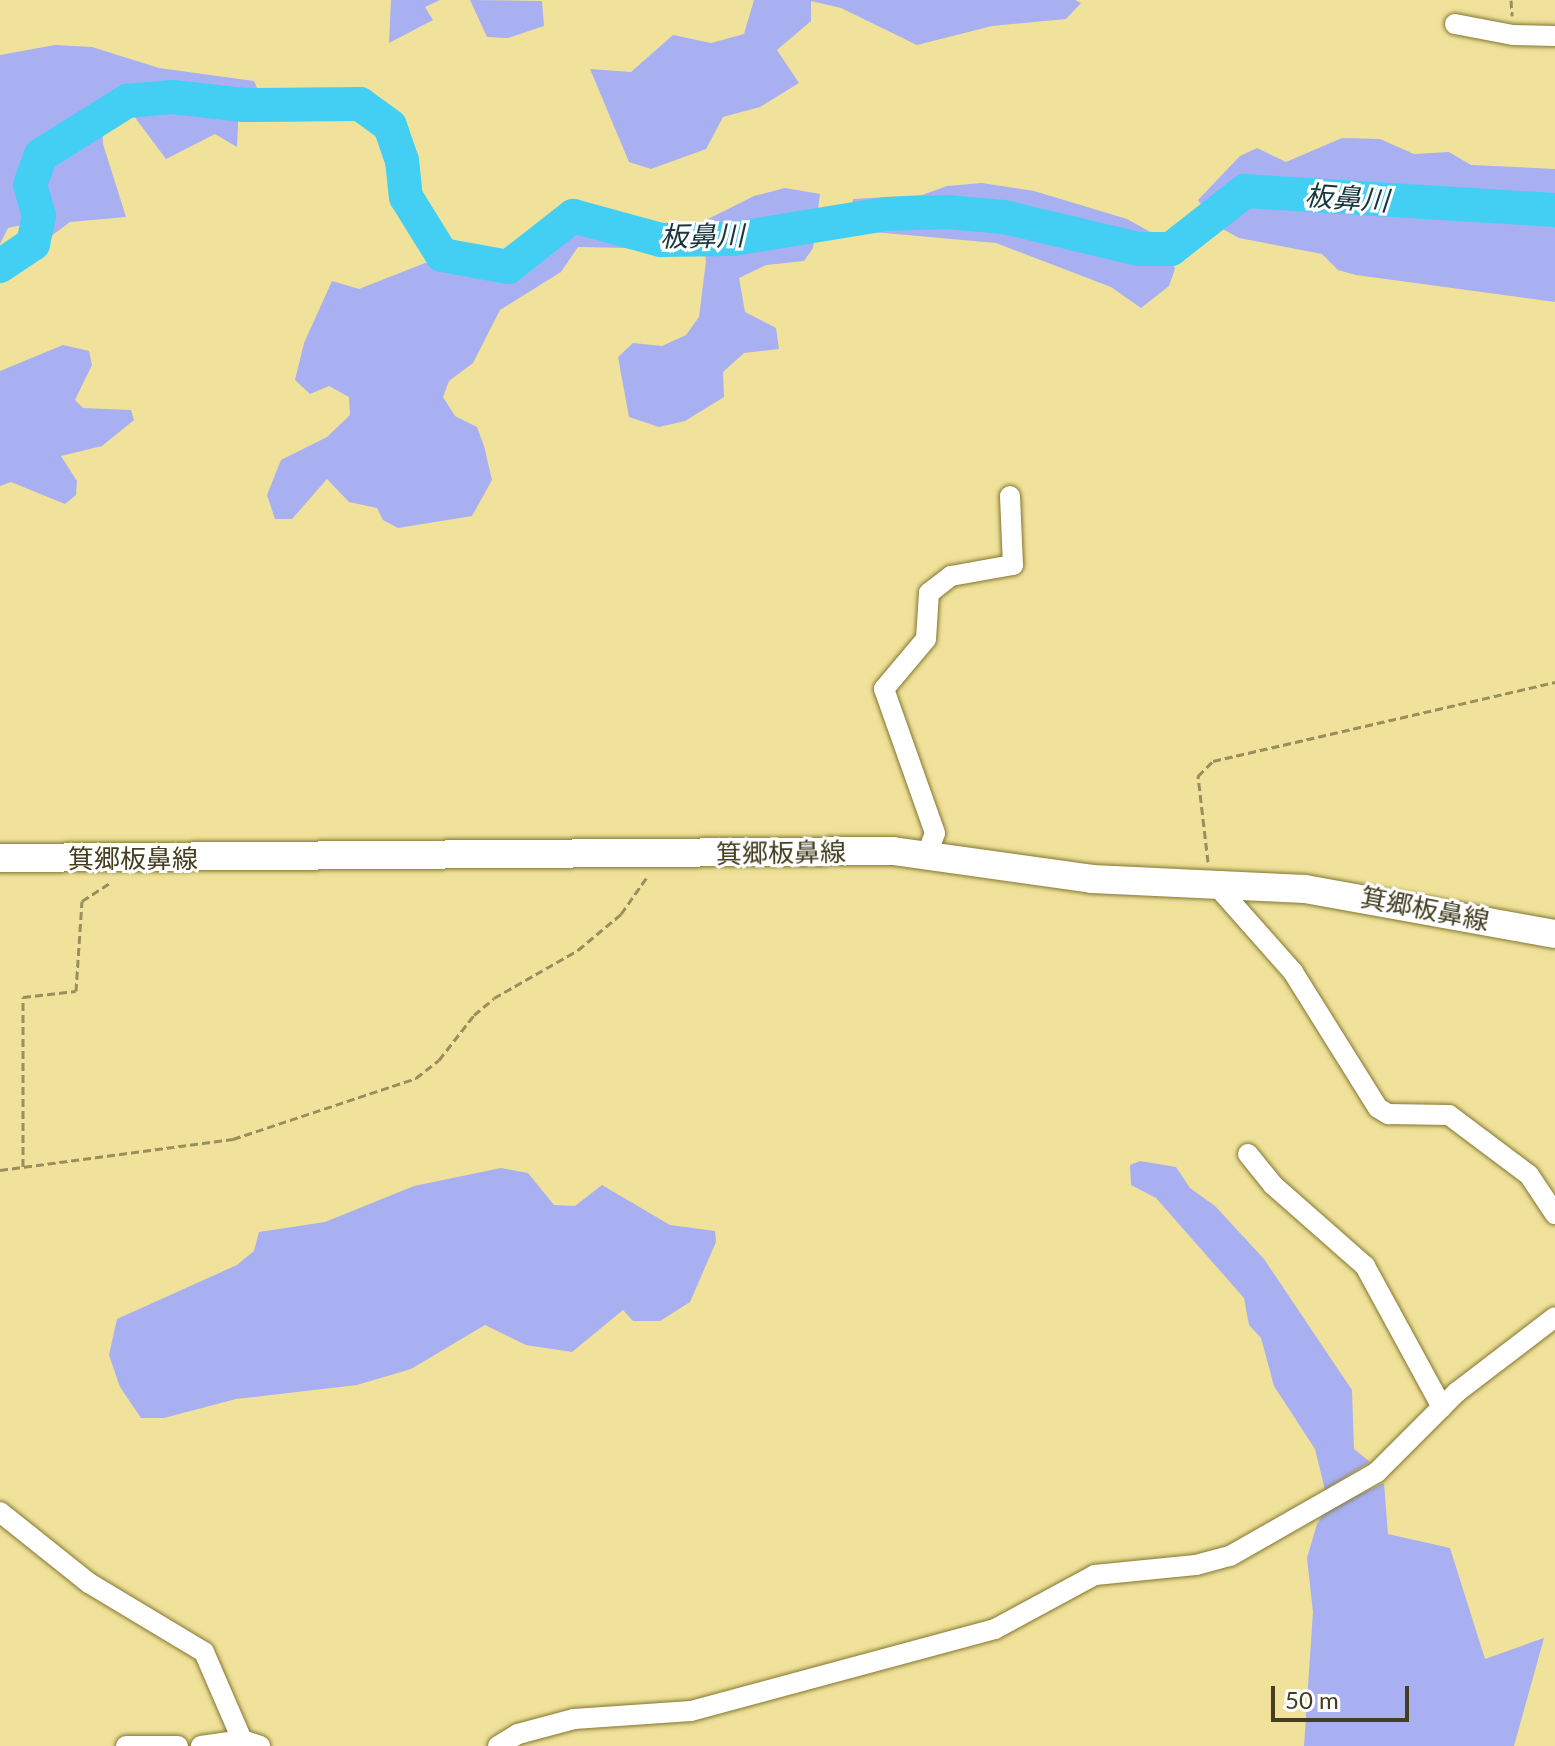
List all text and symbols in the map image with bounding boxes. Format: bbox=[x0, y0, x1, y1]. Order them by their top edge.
water label: 板鼻川 bbox=[1304, 177, 1390, 217]
water label: 板鼻川 bbox=[660, 217, 744, 253]
street label: 箕郷板鼻線 bbox=[716, 836, 846, 870]
street label: 箕郷板鼻線 bbox=[68, 843, 198, 875]
street label: 箕郷板鼻線 bbox=[1358, 881, 1492, 937]
scale bar bbox=[1275, 1670, 1413, 1720]
text: 50 m bbox=[1285, 1685, 1339, 1714]

